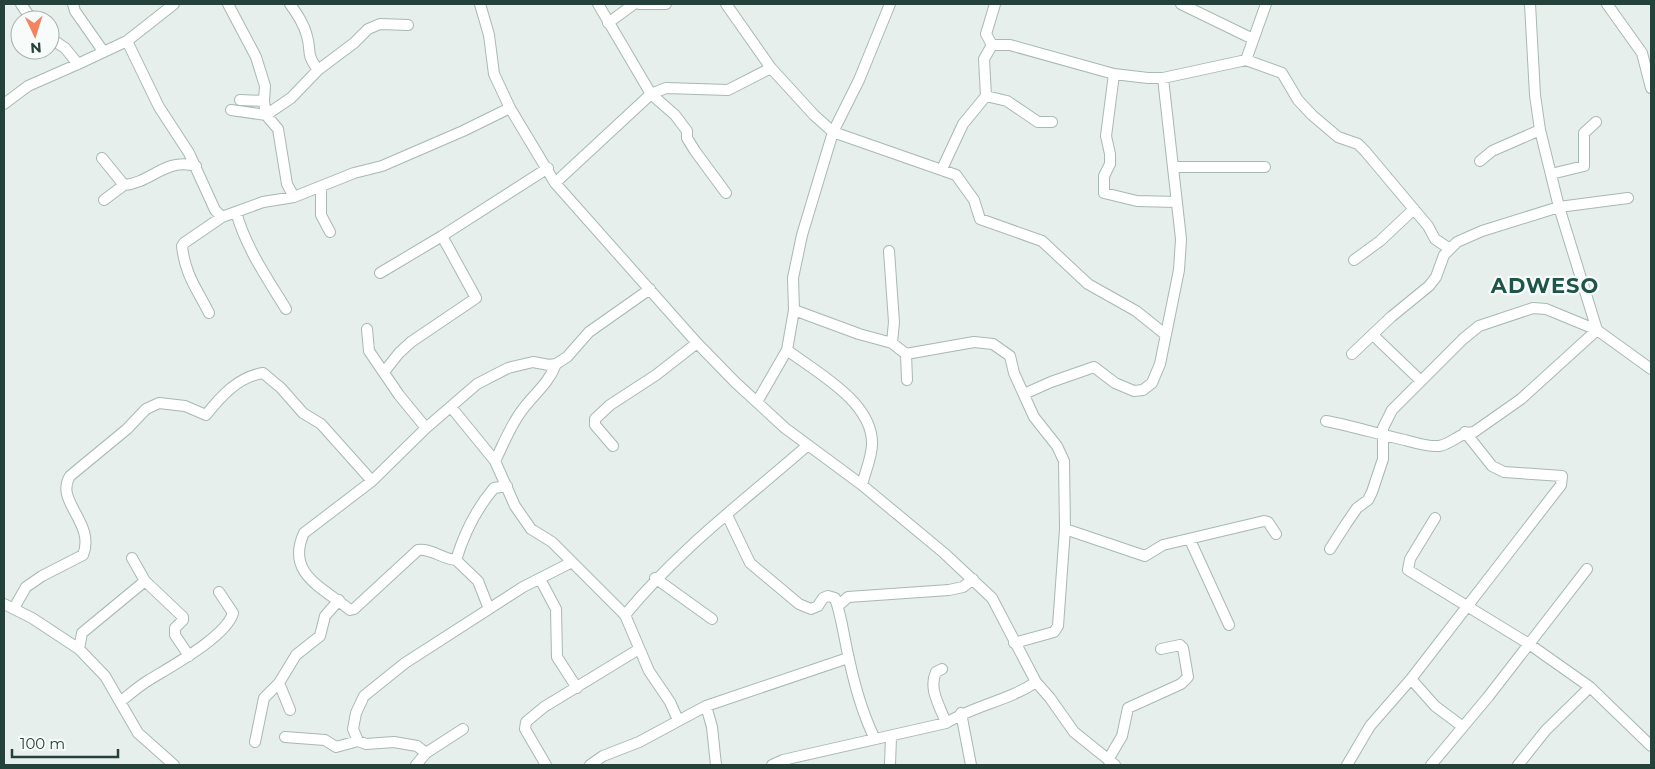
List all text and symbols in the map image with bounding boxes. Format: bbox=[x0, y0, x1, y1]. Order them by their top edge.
north arrow bbox=[10, 10, 60, 60]
text: N bbox=[30, 39, 42, 57]
district label: ADWESO bbox=[1490, 273, 1599, 298]
scale bar bbox=[12, 726, 119, 758]
text: 100 m bbox=[20, 734, 65, 753]

